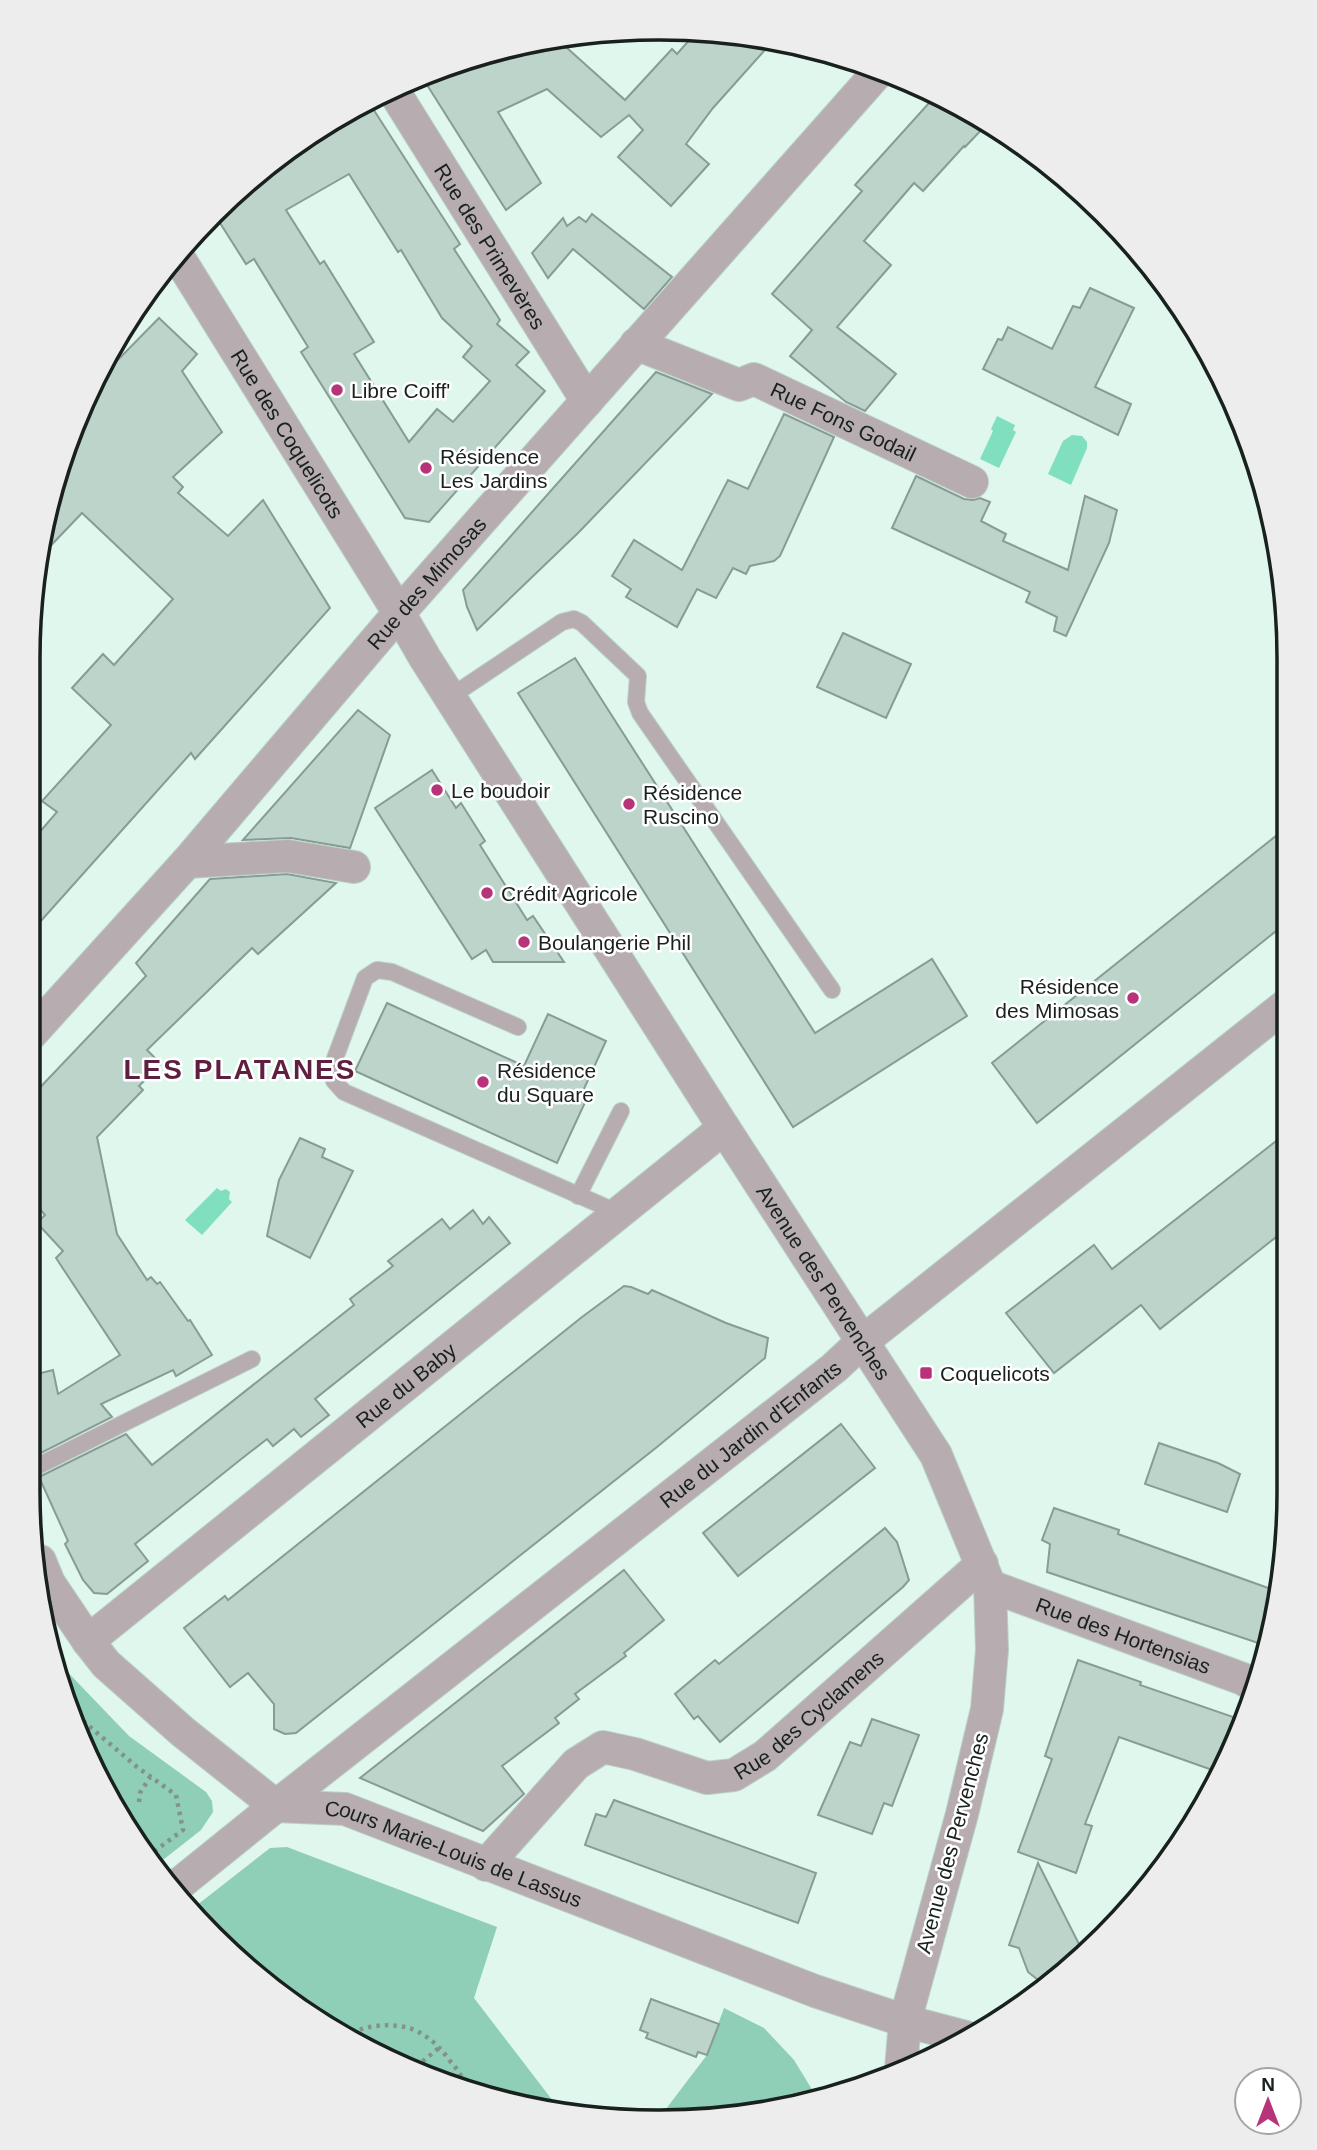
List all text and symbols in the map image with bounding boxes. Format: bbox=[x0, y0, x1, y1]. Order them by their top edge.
street label: Rue des Primevères bbox=[430, 159, 551, 333]
street label: Rue des Coquelicots bbox=[227, 345, 349, 522]
street label: Rue Fons Godail bbox=[767, 377, 920, 465]
place label: Libre Coiff' bbox=[351, 379, 450, 402]
marker: Libre Coiff' bbox=[329, 382, 345, 398]
place label: Résidence Les Jardins bbox=[440, 445, 547, 492]
marker: Résidence Les Jardins bbox=[418, 460, 434, 476]
street label: Rue des Mimosas bbox=[362, 512, 490, 653]
place label: Le boudoir bbox=[451, 779, 550, 802]
place label: Résidence Ruscino bbox=[643, 781, 742, 828]
marker: Le boudoir bbox=[429, 782, 445, 798]
marker: Résidence Ruscino bbox=[621, 796, 637, 812]
place label: Crédit Agricole bbox=[501, 882, 638, 905]
marker: Crédit Agricole bbox=[479, 885, 495, 901]
place label: Boulangerie Phil bbox=[538, 931, 691, 954]
marker: Boulangerie Phil bbox=[516, 934, 532, 950]
place label: Résidence des Mimosas bbox=[995, 975, 1119, 1022]
marker: Résidence des Mimosas bbox=[1125, 990, 1141, 1006]
district label: LES PLATANES bbox=[124, 1054, 356, 1085]
place label: Résidence du Square bbox=[497, 1059, 596, 1106]
marker: Résidence du Square bbox=[475, 1074, 491, 1090]
street label: Avenue des Pervenches bbox=[752, 1181, 895, 1384]
street label: Rue du Baby bbox=[351, 1337, 460, 1432]
street label: Rue du Jardin d'Enfants bbox=[655, 1356, 845, 1512]
place label: Coquelicots bbox=[940, 1362, 1050, 1385]
marker: Coquelicots bbox=[918, 1365, 934, 1381]
street label: Rue des Hortensias bbox=[1033, 1592, 1214, 1678]
street label: Rue des Cyclamens bbox=[730, 1646, 888, 1784]
street label: Avenue des Pervenches bbox=[911, 1730, 993, 1956]
street label: Cours Marie-Louis de Lassus bbox=[324, 1796, 585, 1911]
north arrow bbox=[1233, 2066, 1303, 2136]
text: N bbox=[1261, 2074, 1275, 2095]

